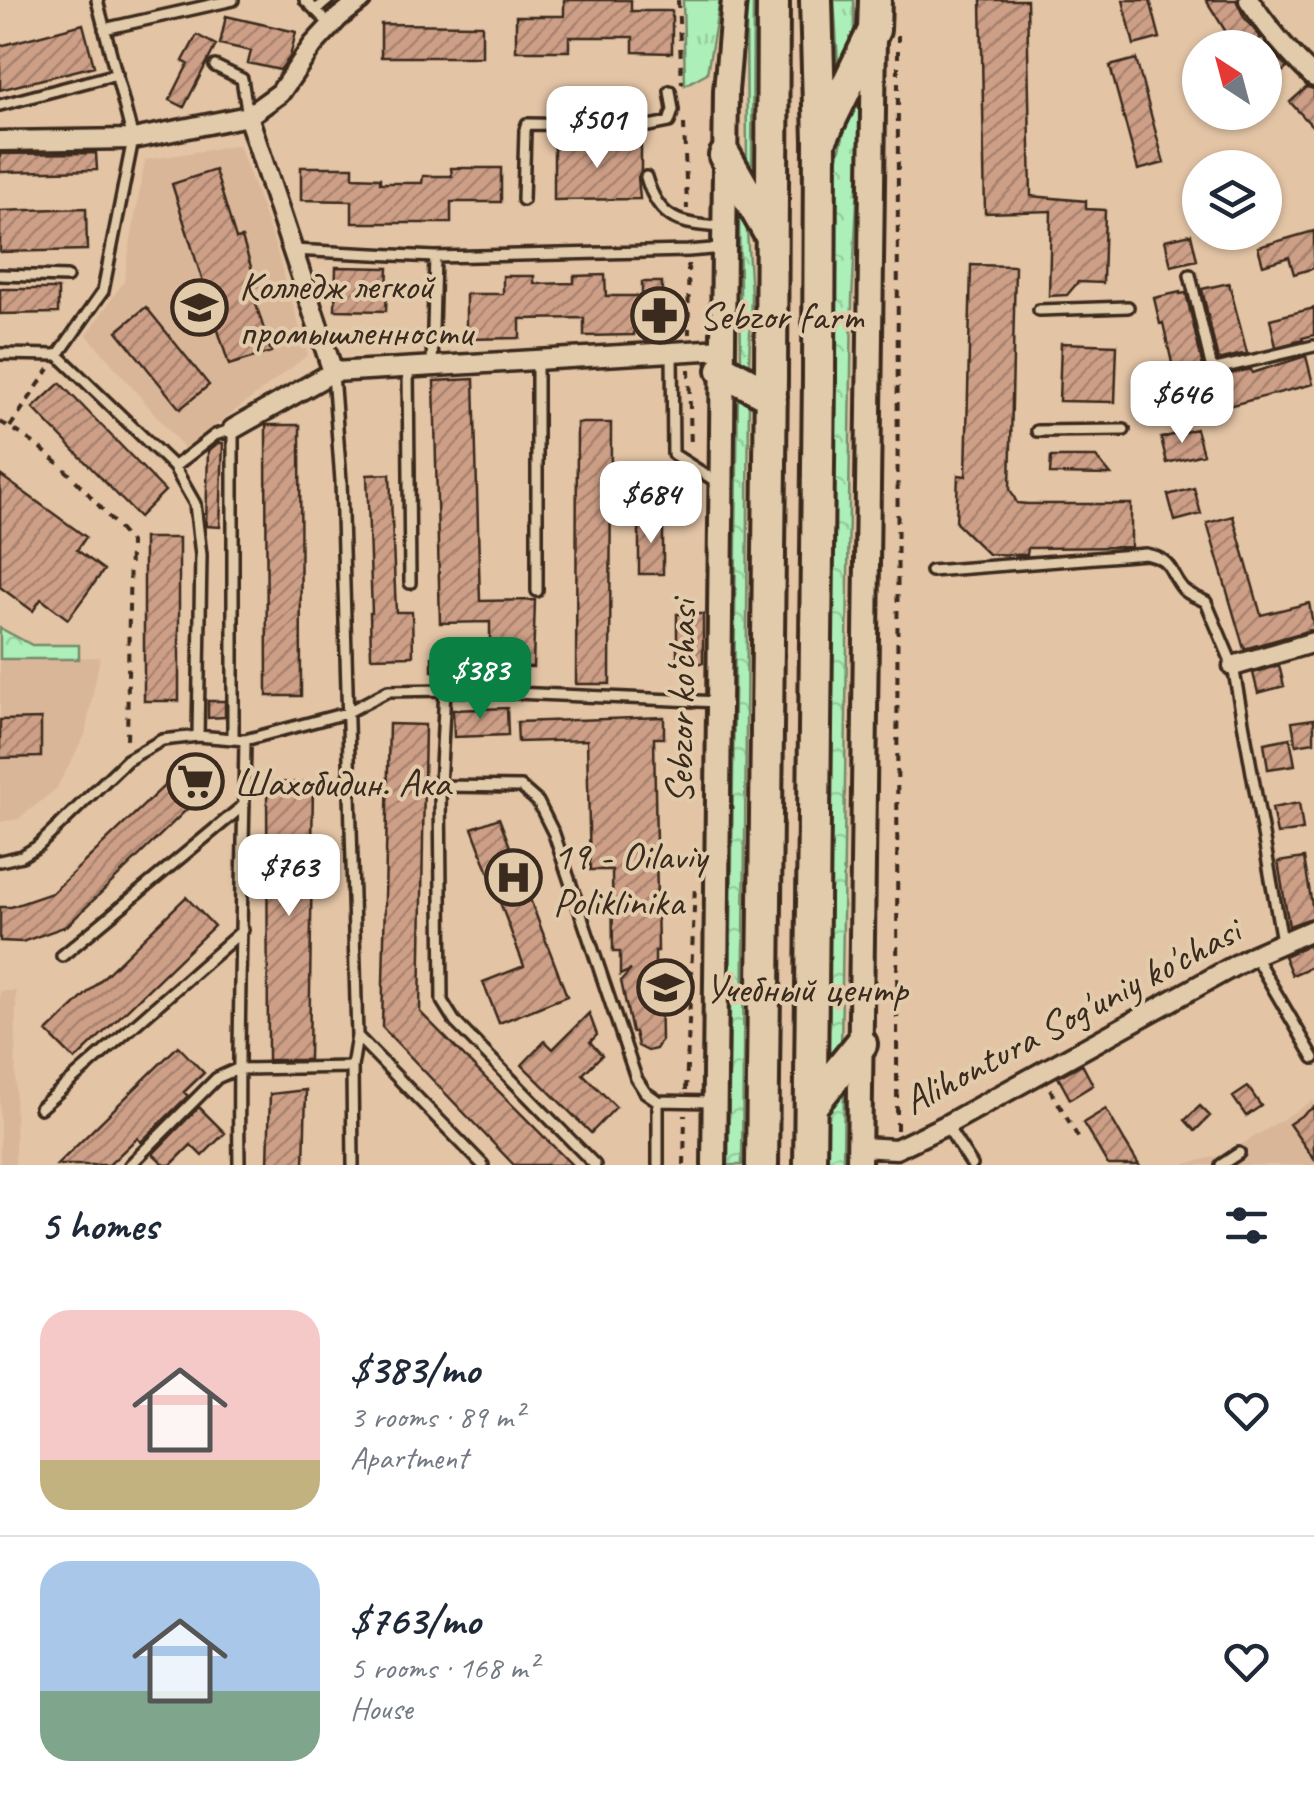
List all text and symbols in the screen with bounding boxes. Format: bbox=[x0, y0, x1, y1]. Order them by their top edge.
north arrow bbox=[1182, 30, 1282, 130]
map controls bbox=[1182, 30, 1282, 250]
pin: $501 bbox=[538, 86, 656, 171]
text: $501 bbox=[568, 98, 626, 139]
button: layers bbox=[1182, 150, 1282, 250]
place label: Колледж легкой промышленности bbox=[239, 261, 476, 357]
school or university icon: Колледж легкой промышленности bbox=[170, 278, 230, 338]
pharmacy icon: Sebzor farm bbox=[630, 285, 690, 345]
place label: Sebzor farm bbox=[699, 291, 865, 341]
pin: $646 bbox=[1123, 361, 1241, 446]
text: $646 bbox=[1153, 373, 1211, 414]
pin: $684 bbox=[592, 461, 710, 546]
text: $684 bbox=[622, 473, 680, 514]
street label: Sebzor ko‘chasi bbox=[654, 595, 708, 805]
pin: $383 bbox=[421, 637, 539, 722]
text: $383 bbox=[451, 649, 509, 690]
supermarket icon: Шахобидин. Ака bbox=[165, 752, 225, 812]
place label: Шахобидин. Ака bbox=[234, 758, 453, 808]
place label: 19 - Oilaviy Poliklinika bbox=[553, 831, 710, 927]
pin: $763 bbox=[230, 834, 348, 919]
text: $763 bbox=[260, 846, 318, 887]
hospital icon: 19 - Oilaviy Poliklinika bbox=[484, 848, 544, 908]
street label: Alihontura Sog'uniy ko'chasi bbox=[894, 904, 1253, 1126]
school or university icon: Учебный центр bbox=[636, 958, 696, 1018]
place label: Учебный центр bbox=[705, 964, 910, 1014]
icon: filters bbox=[1219, 1198, 1274, 1253]
text: 5 homes bbox=[40, 1199, 158, 1252]
text: $383/mo bbox=[350, 1343, 479, 1396]
icon: home bbox=[120, 1350, 240, 1470]
icon: heart bbox=[1219, 1383, 1274, 1438]
text: 3 rooms · 89 m² bbox=[350, 1396, 523, 1437]
text: Apartment bbox=[350, 1437, 468, 1478]
text: $763/mo bbox=[350, 1594, 480, 1647]
icon: home bbox=[120, 1601, 240, 1721]
icon: heart bbox=[1219, 1634, 1274, 1689]
text: 5 rooms · 168 m² bbox=[350, 1647, 537, 1688]
text: House bbox=[350, 1688, 412, 1729]

